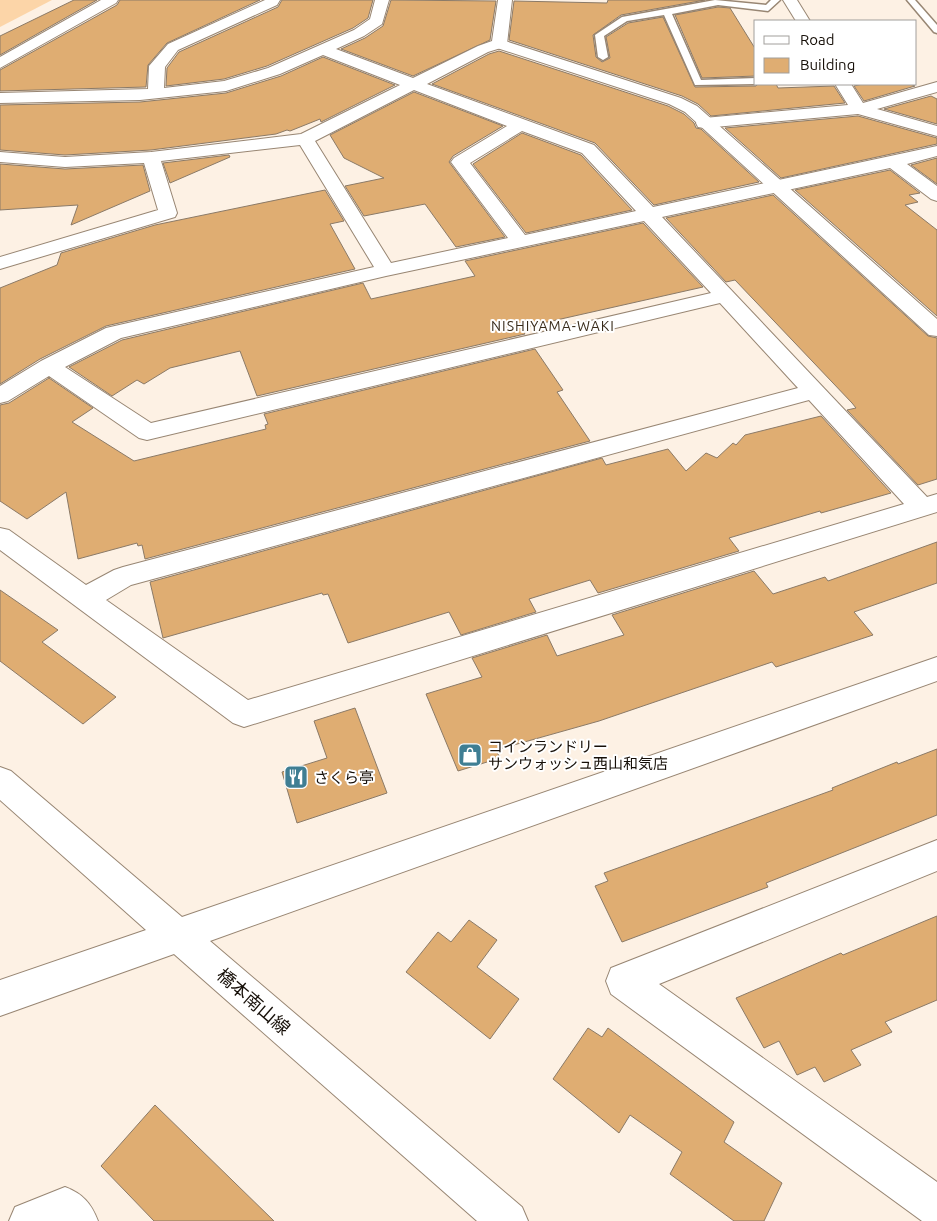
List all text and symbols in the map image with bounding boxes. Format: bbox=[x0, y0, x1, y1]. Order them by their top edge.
legend bbox=[754, 20, 917, 85]
text: Road bbox=[800, 31, 835, 48]
text: Building bbox=[800, 56, 855, 73]
district label: NISHIYAMA-WAKI bbox=[491, 318, 615, 334]
place label: コインランドリー サンウォッシュ西山和気店 bbox=[488, 738, 668, 772]
shop icon: コインランドリー サンウォッシュ西山和気店 bbox=[457, 742, 483, 768]
restaurant icon: さくら亭 bbox=[283, 764, 309, 790]
place label: さくら亭 bbox=[314, 769, 374, 786]
street label: 橋本南山線 bbox=[213, 964, 295, 1038]

